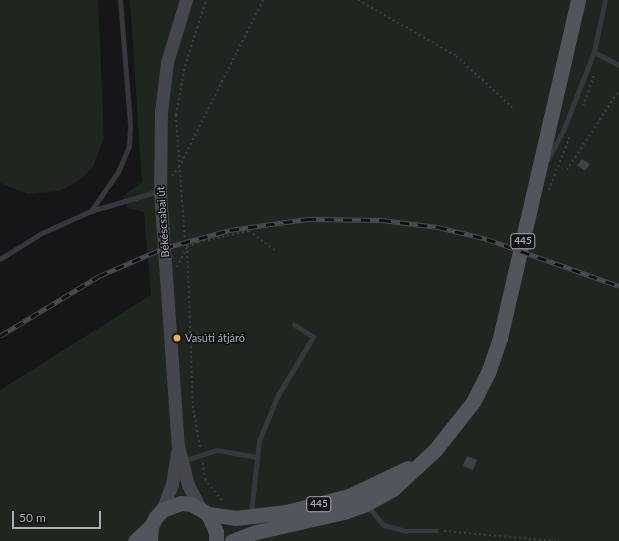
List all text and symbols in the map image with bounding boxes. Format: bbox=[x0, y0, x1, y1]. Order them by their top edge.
street label: Békéscsabai út bbox=[154, 186, 172, 258]
road number: 445 bbox=[510, 233, 536, 249]
place label: Vasúti átjáró bbox=[185, 331, 245, 345]
marker: Vasúti átjáró bbox=[172, 333, 182, 343]
road number: 445 bbox=[306, 496, 332, 512]
scale bar bbox=[14, 503, 103, 529]
text: 50 m bbox=[19, 510, 46, 525]

